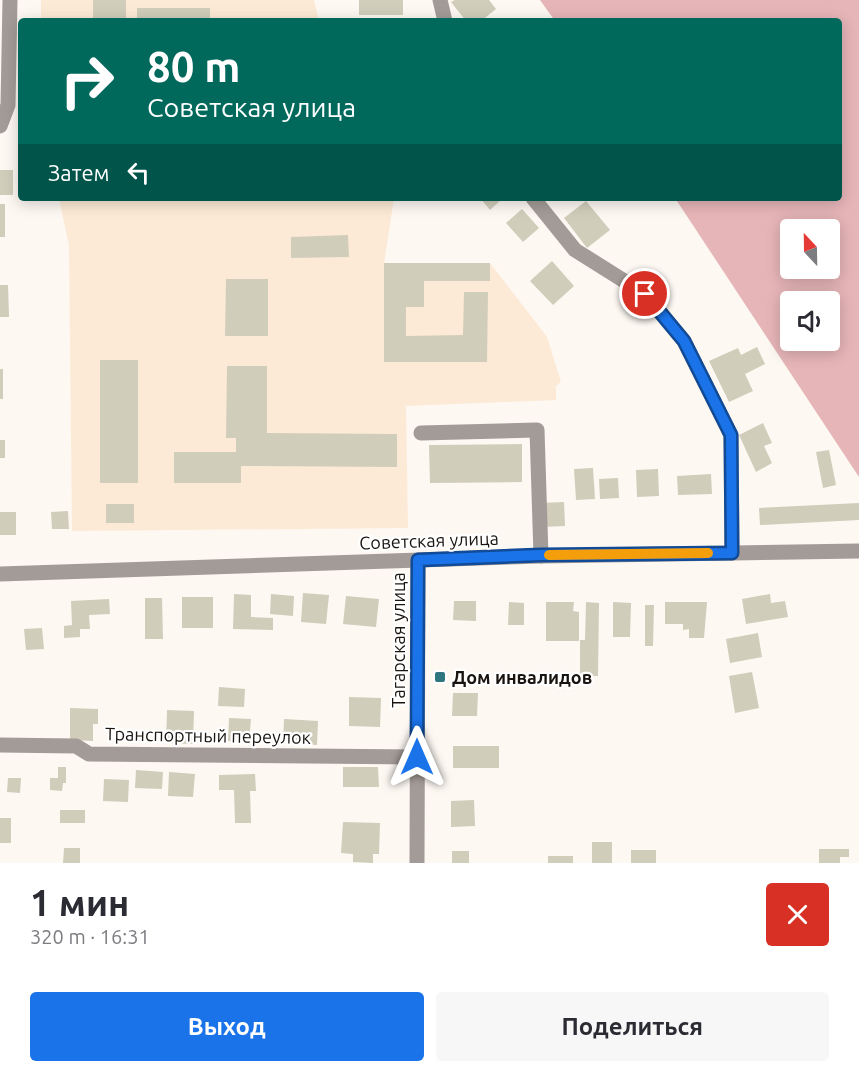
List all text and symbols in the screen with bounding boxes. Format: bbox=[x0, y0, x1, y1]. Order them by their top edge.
icon: right bbox=[48, 42, 126, 120]
text: 80 m bbox=[147, 43, 241, 90]
text: Советская улица bbox=[147, 92, 356, 122]
icon: left bbox=[122, 156, 155, 189]
text: Затем bbox=[48, 160, 110, 185]
north arrow bbox=[780, 219, 840, 279]
map controls bbox=[780, 219, 840, 351]
pin bbox=[619, 268, 670, 319]
icon: arrive bbox=[628, 277, 661, 310]
button: sound bbox=[780, 291, 840, 351]
street label: Советская улица bbox=[359, 528, 499, 552]
street label: Тагарская улица bbox=[388, 572, 408, 708]
place label: Дом инвалидов bbox=[452, 667, 592, 687]
marker: Дом инвалидов bbox=[433, 670, 447, 684]
street label: Транспортный переулок bbox=[105, 723, 311, 747]
position arrow bbox=[385, 725, 449, 789]
text: 1 мин bbox=[30, 882, 129, 923]
button: close bbox=[766, 883, 829, 946]
text: 320 m · 16:31 bbox=[30, 925, 150, 948]
button: Выход bbox=[30, 992, 424, 1061]
button: Поделиться bbox=[436, 992, 829, 1061]

